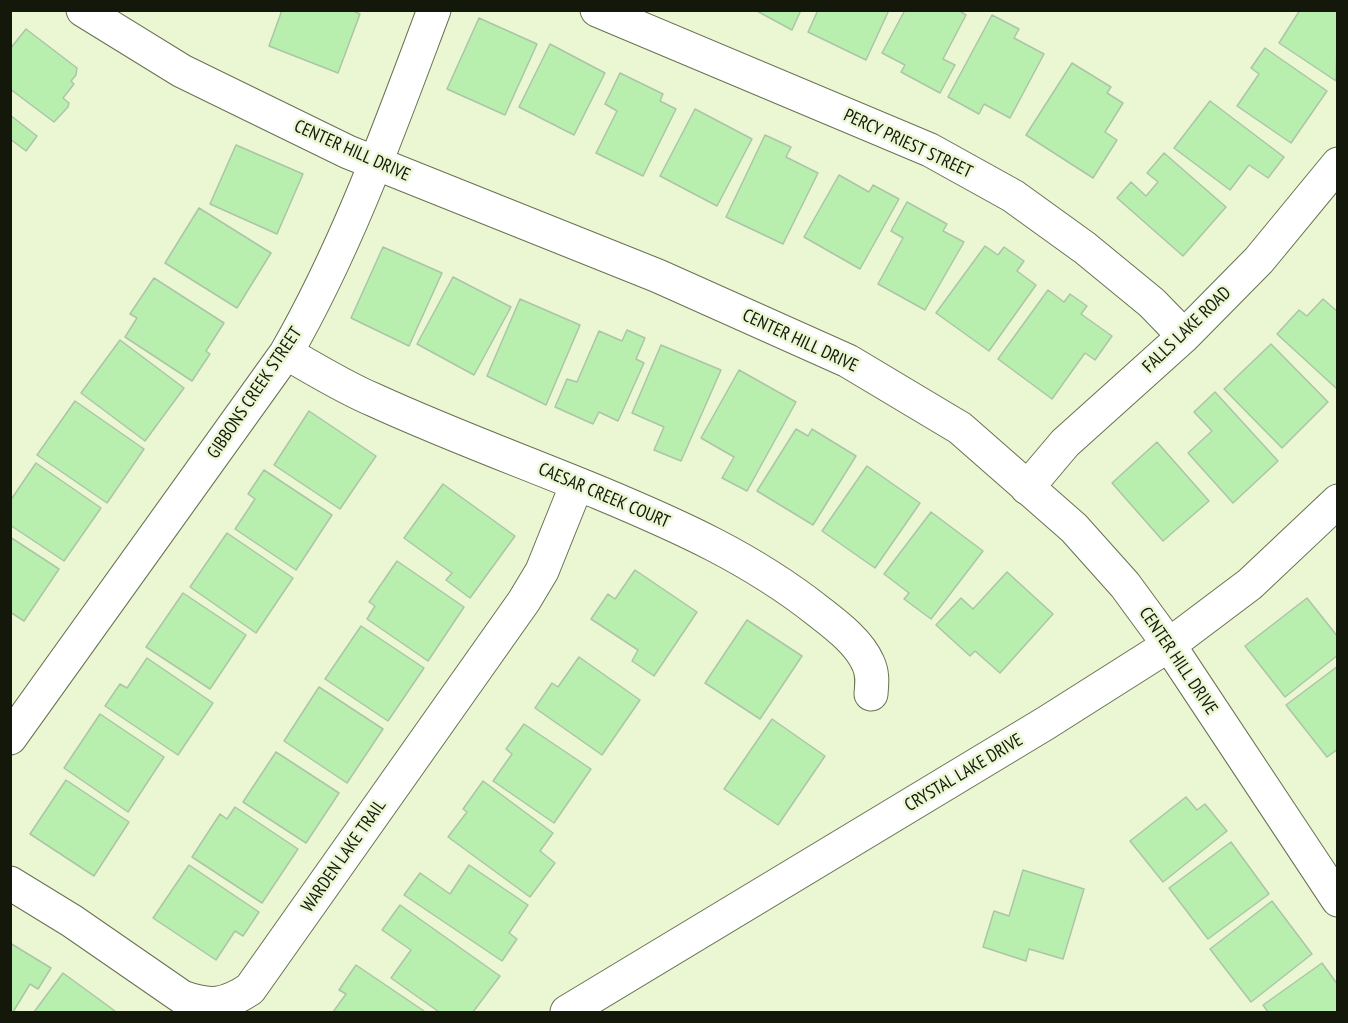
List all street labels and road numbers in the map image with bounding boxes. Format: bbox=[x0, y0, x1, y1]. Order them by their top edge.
street label: PERCY PRIEST STREET bbox=[840, 105, 976, 183]
street label: CENTER HILL DRIVE bbox=[291, 116, 413, 186]
street label: FALLS LAKE ROAD bbox=[1138, 282, 1236, 378]
street label: CENTER HILL DRIVE bbox=[739, 305, 861, 377]
street label: GIBBONS CREEK STREET bbox=[203, 323, 307, 463]
street label: CAESAR CREEK COURT bbox=[535, 459, 673, 533]
street label: CENTER HILL DRIVE bbox=[1134, 603, 1222, 719]
street label: CRYSTAL LAKE DRIVE bbox=[901, 729, 1027, 817]
street label: WARDEN LAKE TRAIL bbox=[297, 796, 391, 916]

